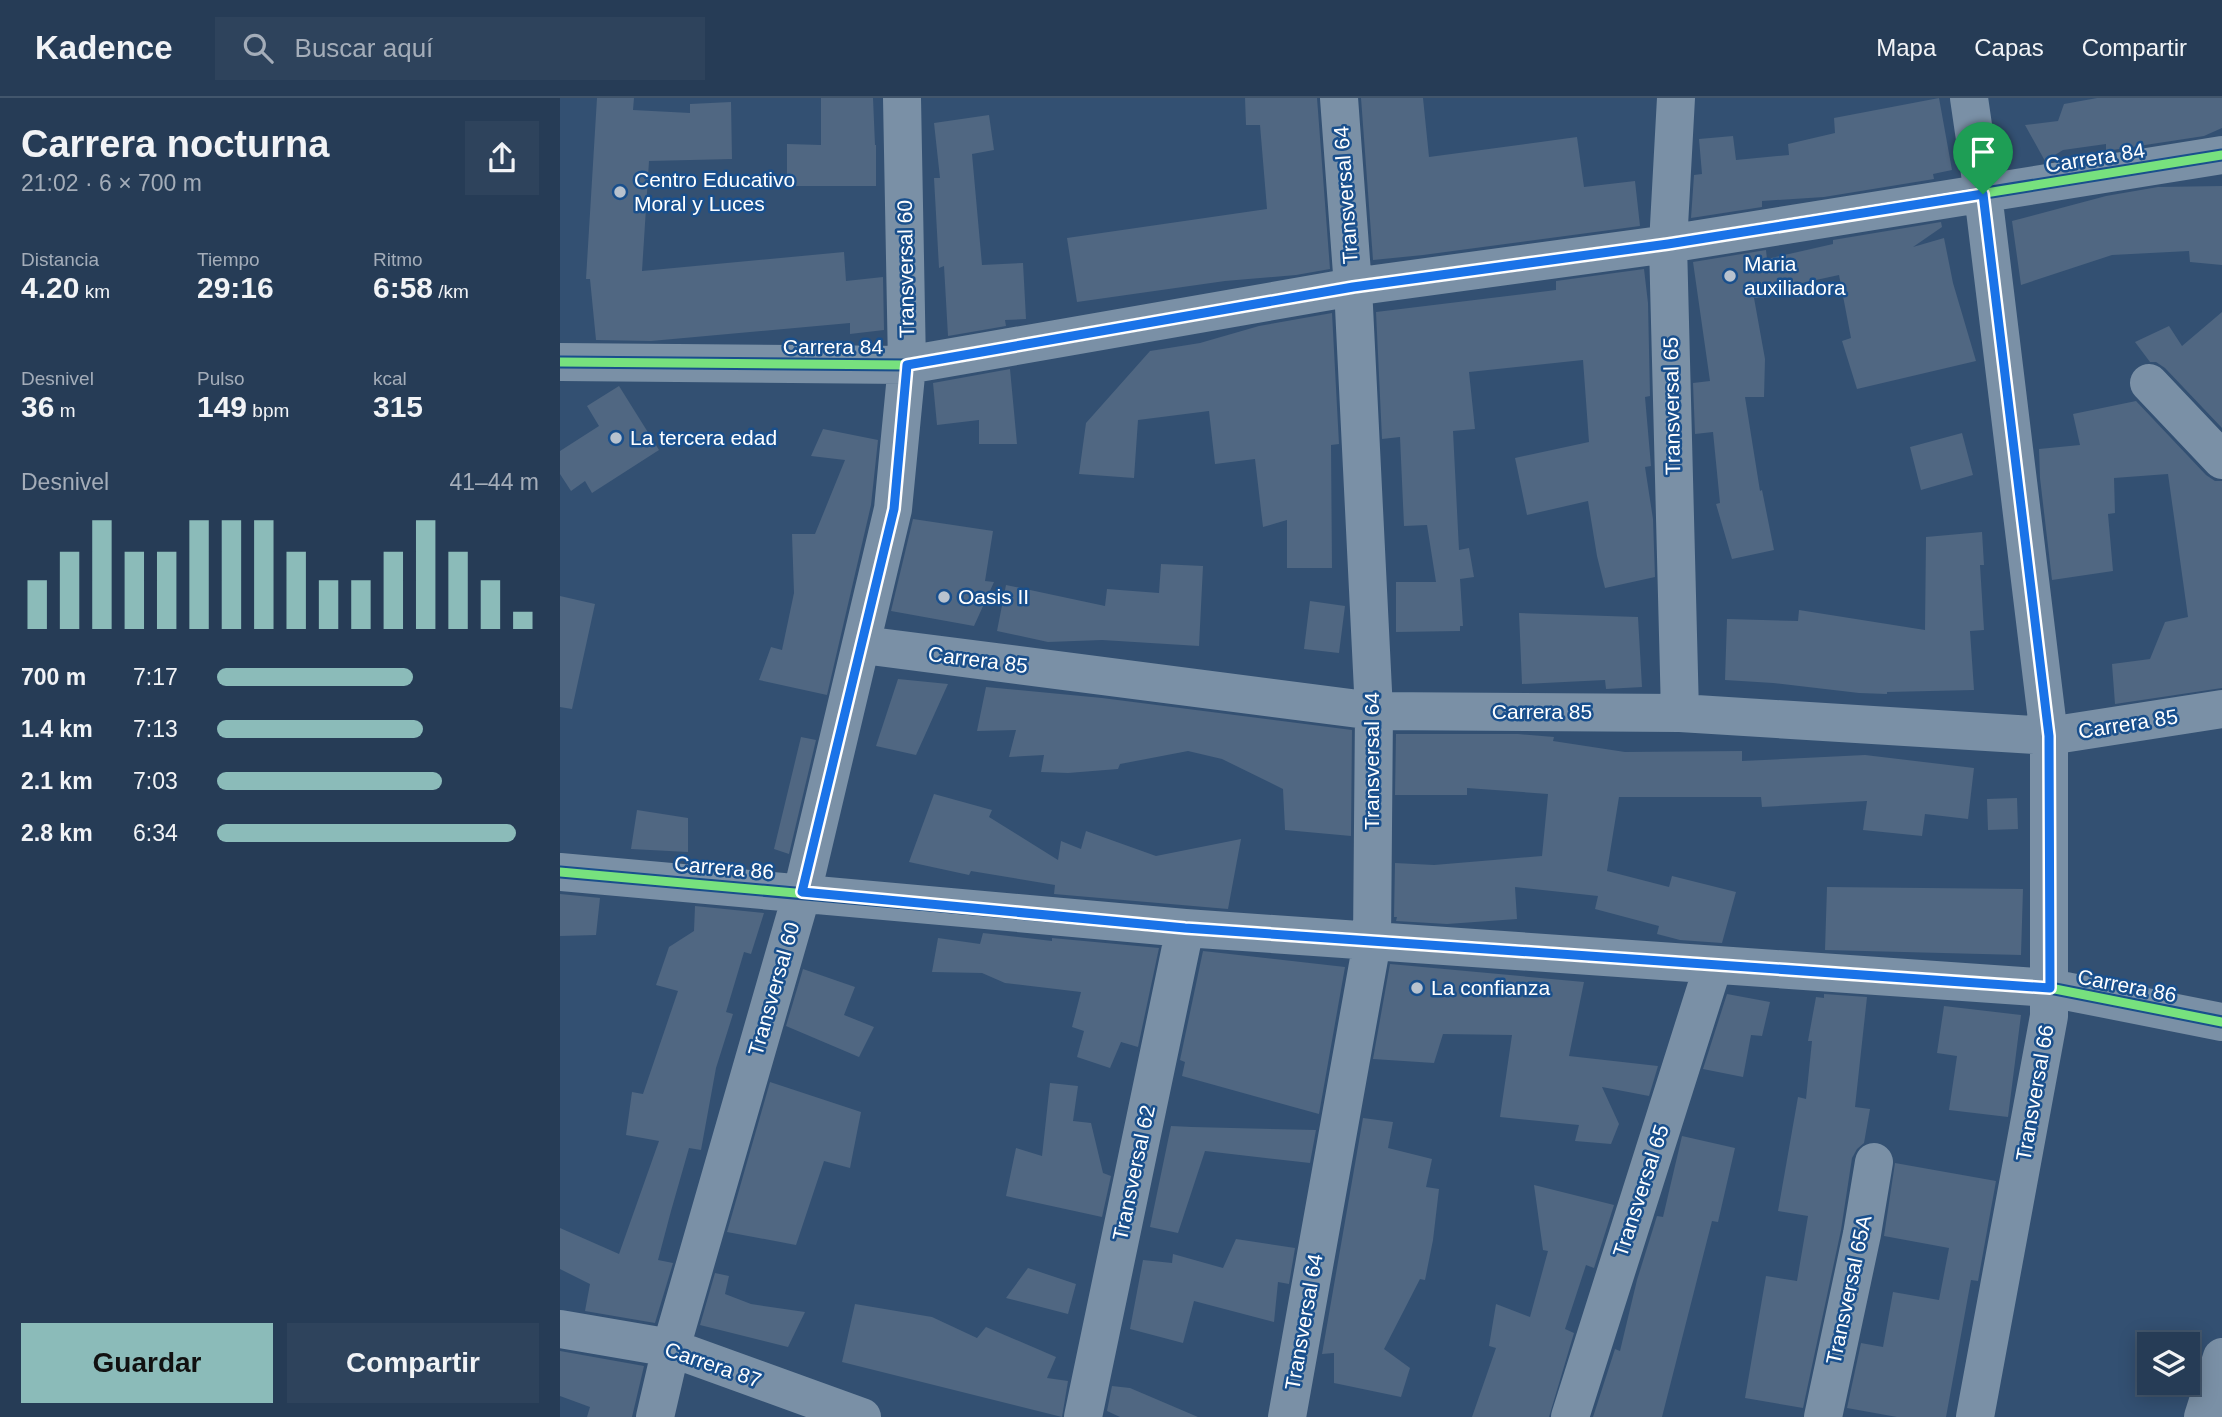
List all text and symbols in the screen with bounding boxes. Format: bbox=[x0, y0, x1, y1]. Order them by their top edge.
search box bbox=[215, 17, 705, 80]
text: Kadence bbox=[35, 29, 173, 66]
icon: search bbox=[239, 29, 277, 67]
text: Buscar aquí bbox=[295, 33, 433, 63]
text: Mapa bbox=[1876, 34, 1936, 61]
text: Capas bbox=[1974, 34, 2044, 61]
text: Compartir bbox=[2082, 34, 2187, 61]
button: share bbox=[465, 121, 539, 195]
pin bbox=[1953, 122, 2013, 194]
text: Carrera nocturna bbox=[21, 123, 329, 165]
street label: Transversal 64 bbox=[1329, 125, 1362, 265]
icon: arrive bbox=[1964, 133, 2002, 171]
street label: Carrera 84 bbox=[2044, 138, 2147, 177]
place label: Centro Educativo Moral y Luces bbox=[634, 168, 795, 215]
text: 21:02 · 6 × 700 m bbox=[21, 170, 202, 196]
marker: Centro Educativo Moral y Luces bbox=[612, 184, 628, 200]
street label: Transversal 60 bbox=[893, 200, 918, 338]
text: Distancia bbox=[21, 249, 99, 270]
text: Tiempo bbox=[197, 249, 260, 270]
text: Ritmo bbox=[373, 249, 423, 270]
place label: Maria auxiliadora bbox=[1744, 252, 1846, 299]
marker: Maria auxiliadora bbox=[1722, 268, 1738, 284]
text: 4.20 bbox=[21, 271, 79, 304]
text: 29:16 bbox=[197, 271, 274, 304]
text: 6:58 bbox=[373, 271, 433, 304]
text: km bbox=[79, 281, 110, 302]
text: /km bbox=[433, 281, 469, 302]
street label: Carrera 84 bbox=[783, 335, 884, 358]
street label: Transversal 65 bbox=[1659, 337, 1684, 475]
text: Desnivel bbox=[21, 368, 94, 389]
text: Pulso bbox=[197, 368, 245, 389]
text: kcal bbox=[373, 368, 407, 389]
text: 36 bbox=[21, 390, 54, 423]
text: 149 bbox=[197, 390, 247, 423]
text: 315 bbox=[373, 390, 423, 423]
text: m bbox=[54, 400, 75, 421]
text: bpm bbox=[247, 400, 289, 421]
place label: La tercera edad bbox=[630, 426, 777, 449]
marker: La tercera edad bbox=[608, 430, 624, 446]
text: Desnivel bbox=[21, 469, 109, 495]
text: 41–44 m bbox=[449, 469, 539, 495]
place label: Oasis II bbox=[958, 585, 1029, 608]
marker: Oasis II bbox=[936, 589, 952, 605]
street label: Carrera 85 bbox=[927, 642, 1029, 677]
text: 700 m bbox=[21, 664, 86, 690]
text: 7:17 bbox=[133, 664, 178, 690]
street label: Transversal 64 bbox=[1360, 692, 1383, 830]
street label: Carrera 85 bbox=[1492, 700, 1592, 723]
street label: Carrera 85 bbox=[2077, 704, 2179, 743]
text: 1.4 km bbox=[21, 716, 93, 742]
text: 7:13 bbox=[133, 716, 178, 742]
text: 2.1 km bbox=[21, 768, 93, 794]
text: 7:03 bbox=[133, 768, 178, 794]
text: 2.8 km bbox=[21, 820, 93, 846]
text: 6:34 bbox=[133, 820, 178, 846]
street label: Carrera 86 bbox=[673, 852, 775, 883]
street label: Transversal 60 bbox=[743, 919, 804, 1058]
street label: Carrera 86 bbox=[2076, 965, 2179, 1006]
place label: La confianza bbox=[1431, 976, 1550, 999]
marker: La confianza bbox=[1409, 980, 1425, 996]
street label: Transversal 66 bbox=[2011, 1023, 2058, 1163]
street label: Transversal 62 bbox=[1108, 1103, 1159, 1243]
street label: Transversal 65 bbox=[1608, 1122, 1673, 1260]
street label: Transversal 65A bbox=[1821, 1213, 1876, 1367]
street label: Transversal 64 bbox=[1280, 1252, 1327, 1392]
button: Guardar bbox=[21, 1323, 273, 1403]
button: Compartir bbox=[287, 1323, 539, 1403]
map controls bbox=[2137, 1332, 2200, 1395]
button: layers bbox=[2137, 1332, 2200, 1395]
street label: Carrera 87 bbox=[662, 1337, 764, 1392]

